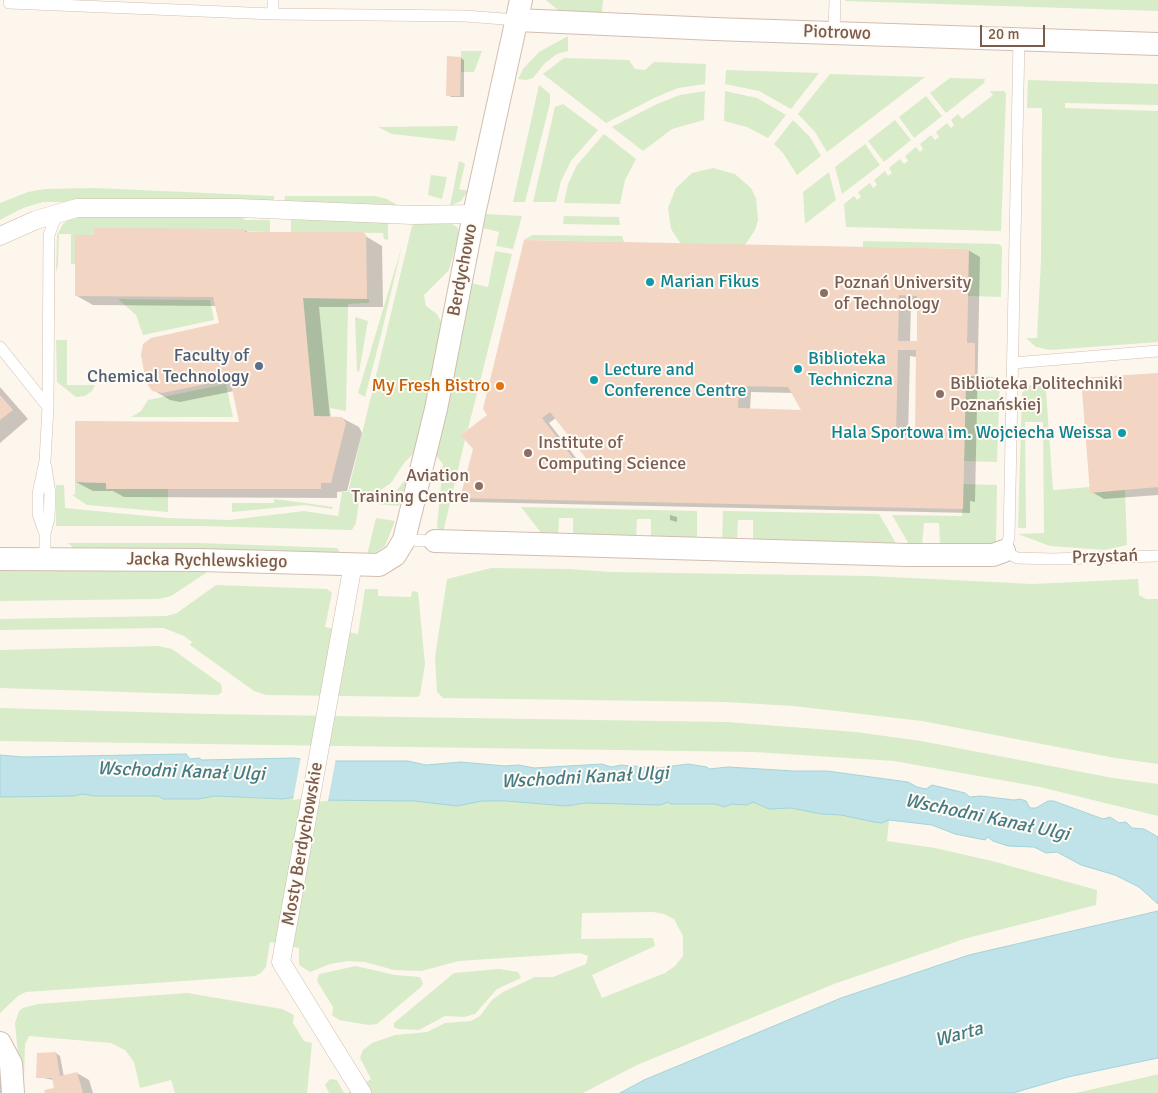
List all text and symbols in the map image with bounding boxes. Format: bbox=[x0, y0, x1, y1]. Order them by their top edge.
scale bar bbox=[983, 15, 1048, 47]
street label: Piotrowo bbox=[803, 21, 871, 45]
text: 20 m bbox=[988, 25, 1019, 43]
street label: Berdychowo bbox=[443, 222, 483, 318]
place label: Marian Fikus bbox=[660, 271, 759, 293]
place label: Poznań University of Technology bbox=[834, 272, 971, 314]
marker: Marian Fikus bbox=[644, 276, 656, 288]
marker: Poznań University of Technology bbox=[818, 287, 830, 299]
place label: Faculty of Chemical Technology bbox=[87, 345, 249, 388]
place label: Biblioteka Techniczna bbox=[808, 348, 893, 390]
place label: Lecture and Conference Centre bbox=[604, 359, 746, 402]
marker: Faculty of Chemical Technology bbox=[253, 360, 265, 372]
marker: Biblioteka Techniczna bbox=[792, 363, 804, 375]
place label: Biblioteka Politechniki Poznańskiej bbox=[950, 373, 1123, 416]
marker: Lecture and Conference Centre bbox=[588, 374, 600, 386]
place label: My Fresh Bistro bbox=[372, 375, 490, 397]
marker: My Fresh Bistro bbox=[494, 380, 506, 392]
marker: Biblioteka Politechniki Poznańskiej bbox=[934, 388, 946, 400]
place label: Hala Sportowa im. Wojciecha Weissa bbox=[831, 422, 1112, 444]
marker: Hala Sportowa im. Wojciecha Weissa bbox=[1116, 427, 1128, 439]
place label: Institute of Computing Science bbox=[538, 432, 686, 474]
marker: Institute of Computing Science bbox=[522, 447, 534, 459]
place label: Aviation Training Centre bbox=[351, 465, 469, 508]
marker: Aviation Training Centre bbox=[473, 480, 485, 492]
street label: Przystań bbox=[1072, 545, 1138, 569]
street label: Jacka Rychlewskiego bbox=[126, 549, 288, 573]
water label: Wschodni Kanał Ulgi bbox=[97, 758, 265, 786]
street label: Mosty Berdychowskie bbox=[278, 760, 328, 928]
water label: Wschodni Kanał Ulgi bbox=[501, 762, 669, 794]
water label: Wschodni Kanał Ulgi bbox=[903, 789, 1071, 847]
water label: Warta bbox=[933, 1018, 985, 1052]

